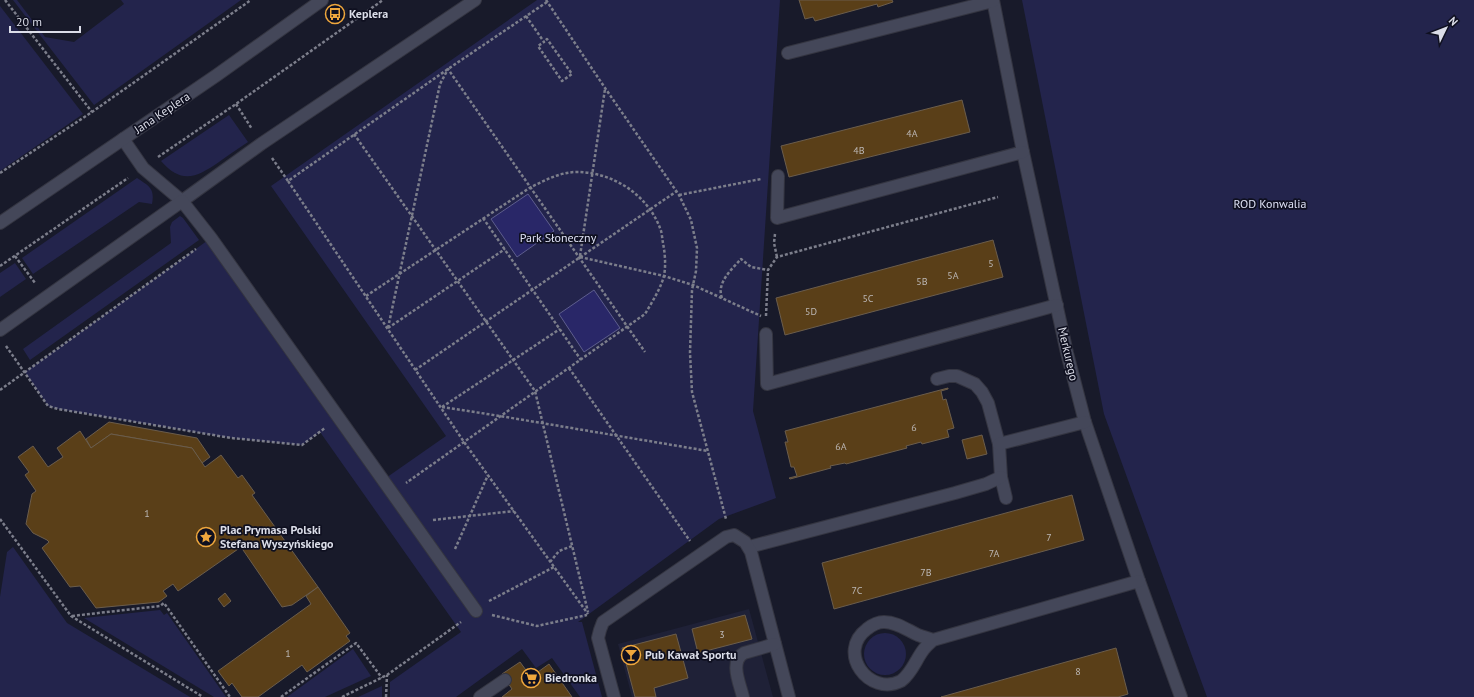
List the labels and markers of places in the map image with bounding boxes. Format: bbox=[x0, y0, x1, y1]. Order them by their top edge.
bus stop icon: Keplera bbox=[324, 3, 346, 25]
place label: Keplera bbox=[349, 6, 388, 21]
place label: Plac Prymasa Polski Stefana Wyszyńskiego bbox=[220, 522, 334, 551]
place icon: Plac Prymasa Polski Stefana Wyszyńskiego bbox=[195, 526, 217, 548]
bar icon: Pub Kawał Sportu bbox=[620, 644, 642, 666]
place label: Pub Kawał Sportu bbox=[645, 647, 737, 662]
supermarket icon: Biedronka bbox=[520, 667, 542, 689]
place label: Biedronka bbox=[545, 670, 597, 685]

